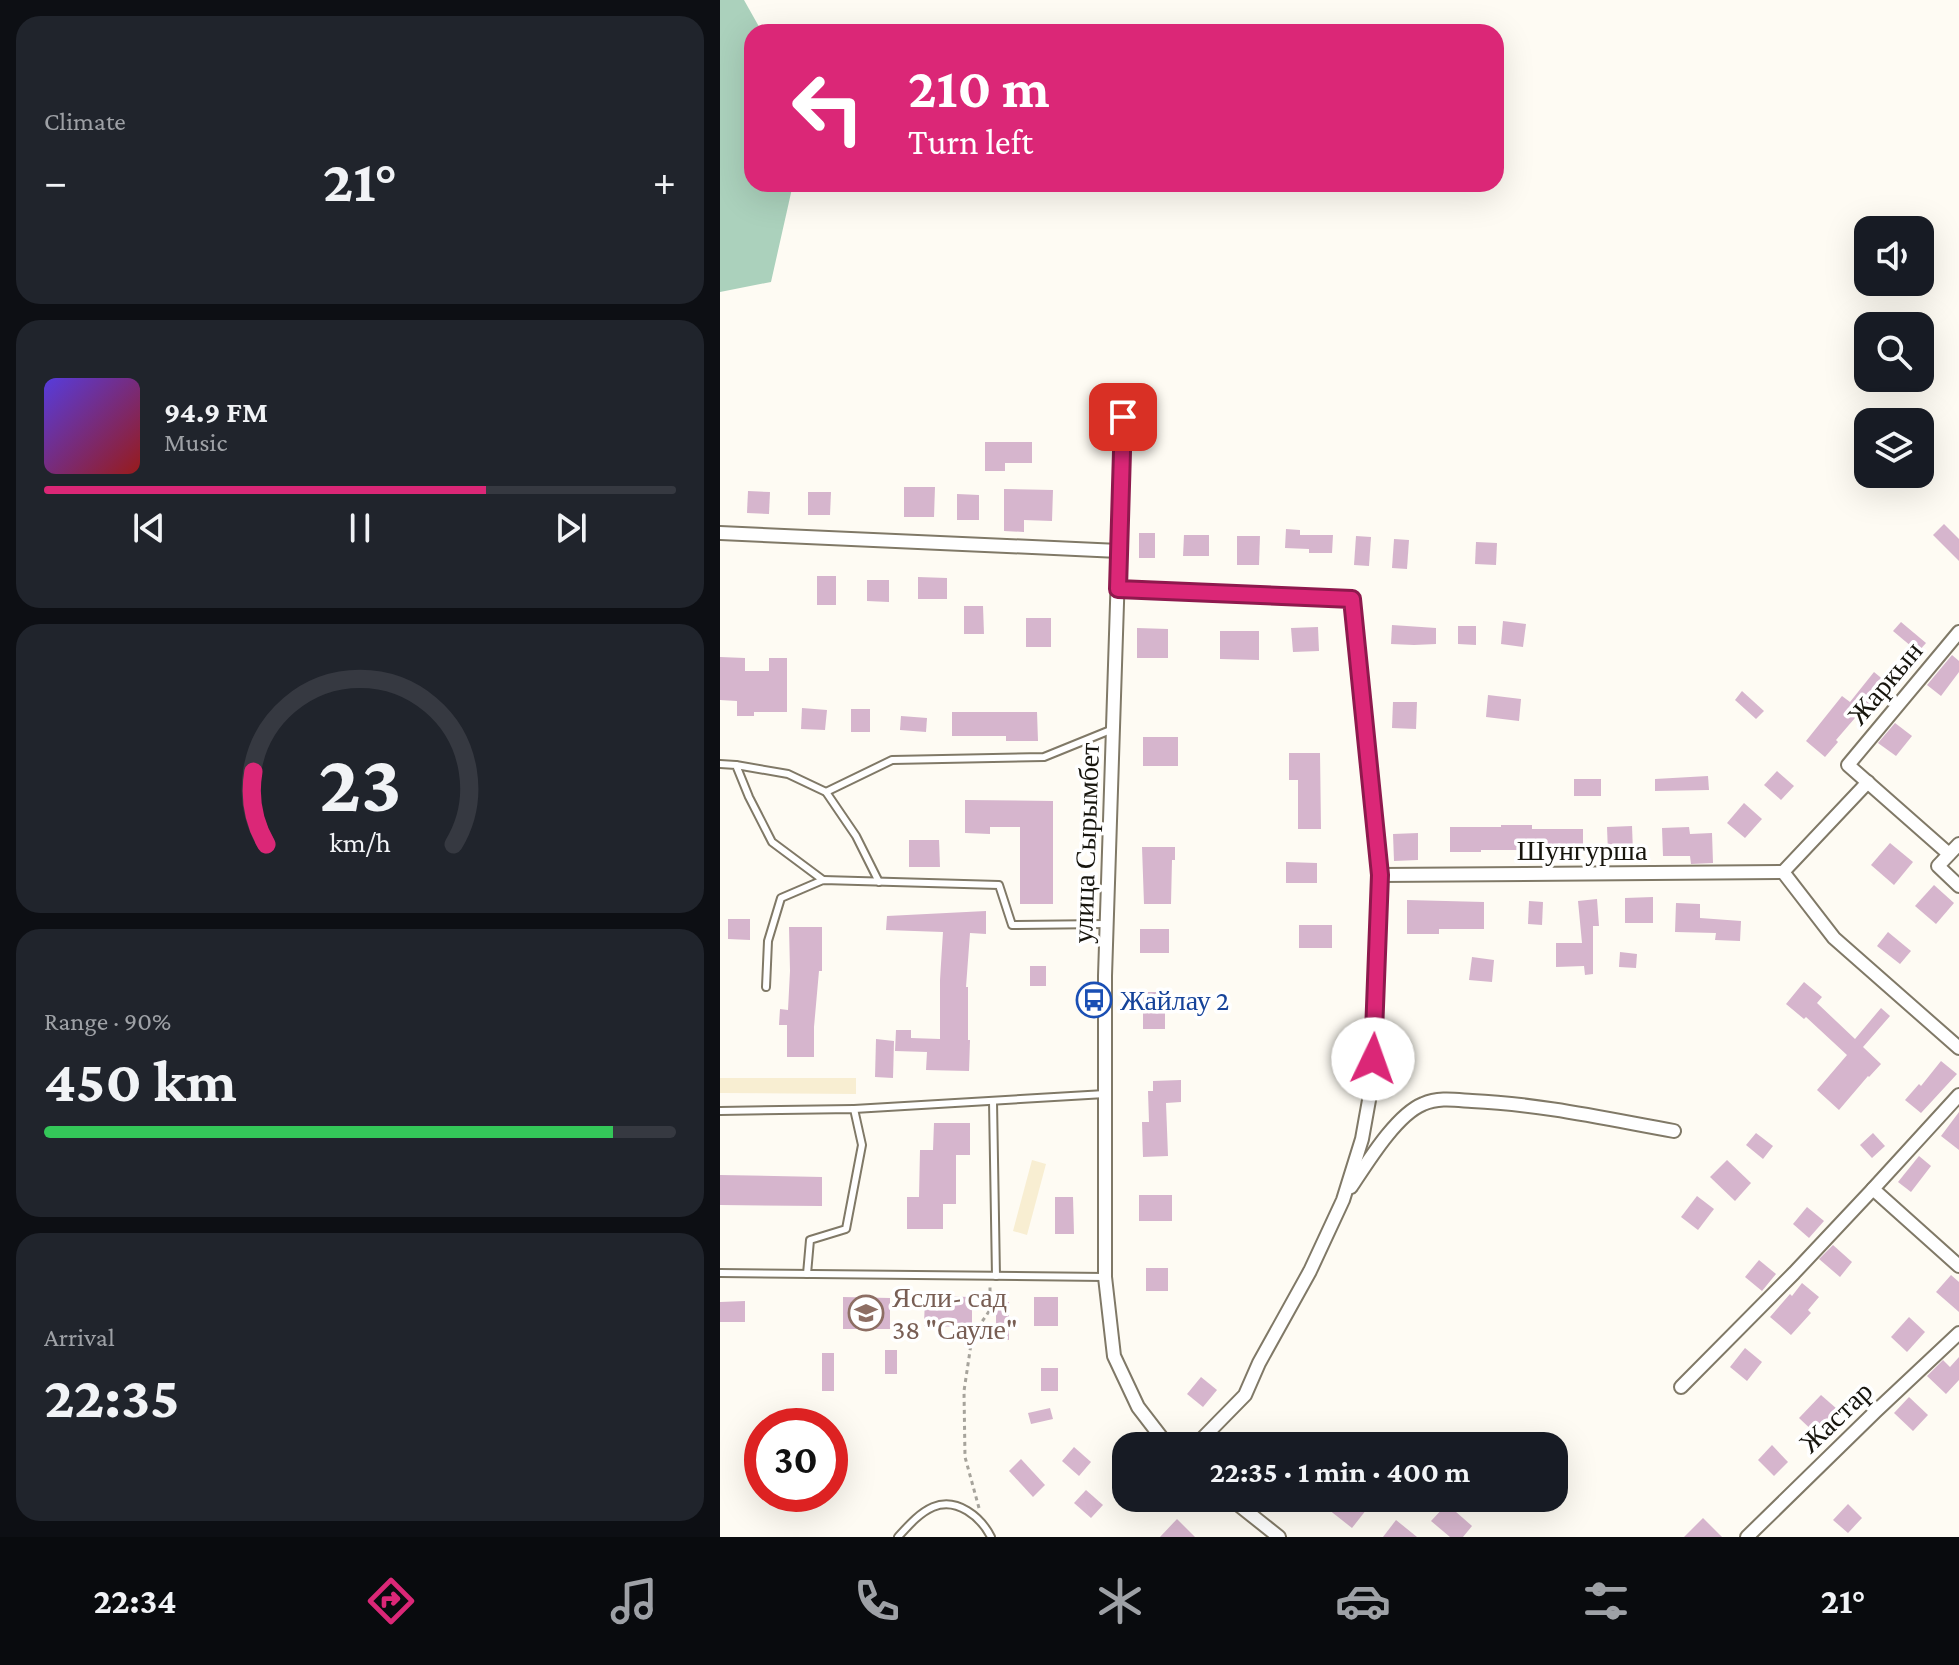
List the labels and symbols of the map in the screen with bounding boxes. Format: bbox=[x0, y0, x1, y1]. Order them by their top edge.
pin bbox=[1089, 383, 1157, 451]
street label: Жаркын bbox=[1842, 635, 1928, 731]
street label: улица Сырымбет bbox=[1067, 742, 1105, 944]
street label: Шунгурша bbox=[1517, 835, 1648, 866]
bus stop icon: Жайлау 2 bbox=[1075, 981, 1113, 1019]
place label: Жайлау 2 bbox=[1120, 985, 1229, 1016]
position arrow bbox=[1331, 1017, 1415, 1101]
place label: Ясли- сад 38 "Сауле" bbox=[892, 1282, 1017, 1345]
school or university icon: Ясли- сад 38 "Сауле" bbox=[847, 1294, 885, 1332]
street label: Жастар bbox=[1793, 1375, 1879, 1459]
speed limit sign: 30 bbox=[744, 1408, 848, 1512]

